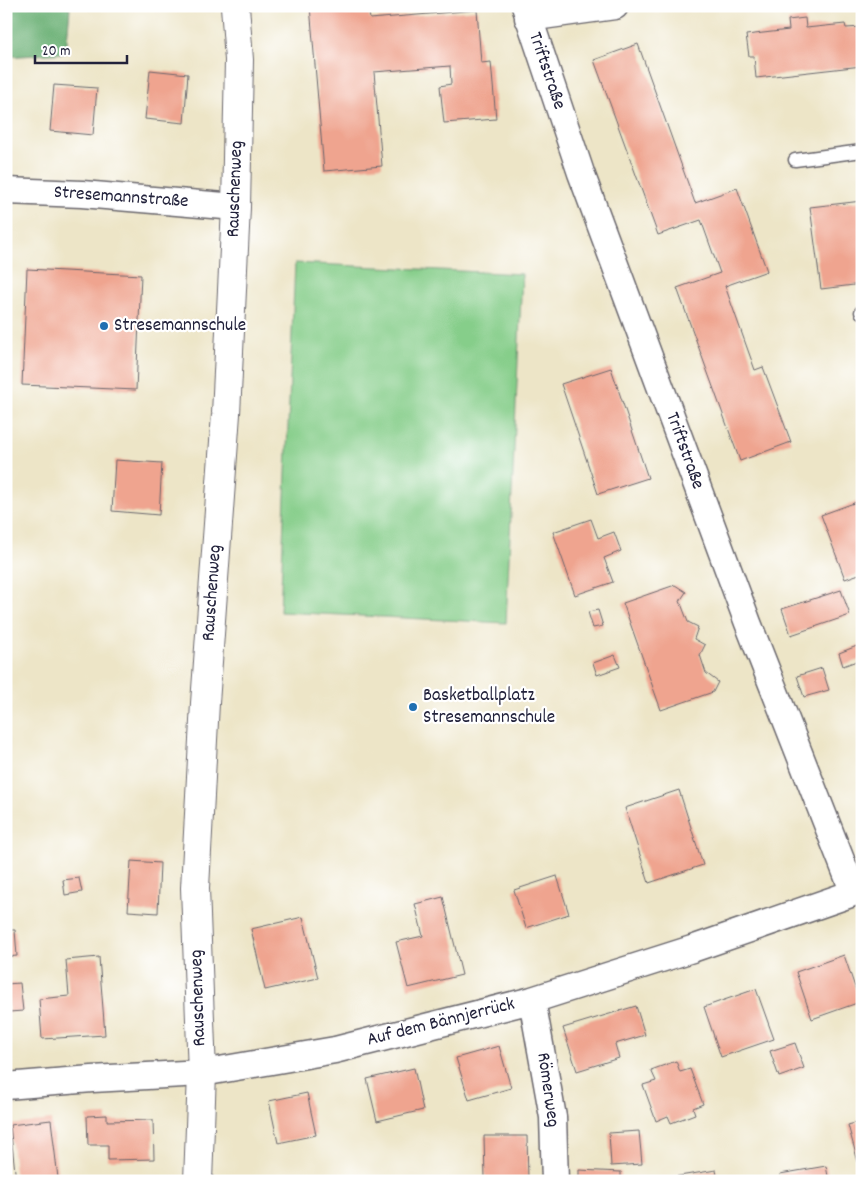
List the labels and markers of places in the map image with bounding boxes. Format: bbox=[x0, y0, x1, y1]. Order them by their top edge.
place label: Stresemannschule bbox=[114, 313, 246, 340]
marker: Stresemannschule bbox=[98, 320, 110, 332]
place label: Basketballplatz Stresemannschule bbox=[423, 683, 555, 732]
marker: Basketballplatz Stresemannschule bbox=[407, 701, 419, 713]

